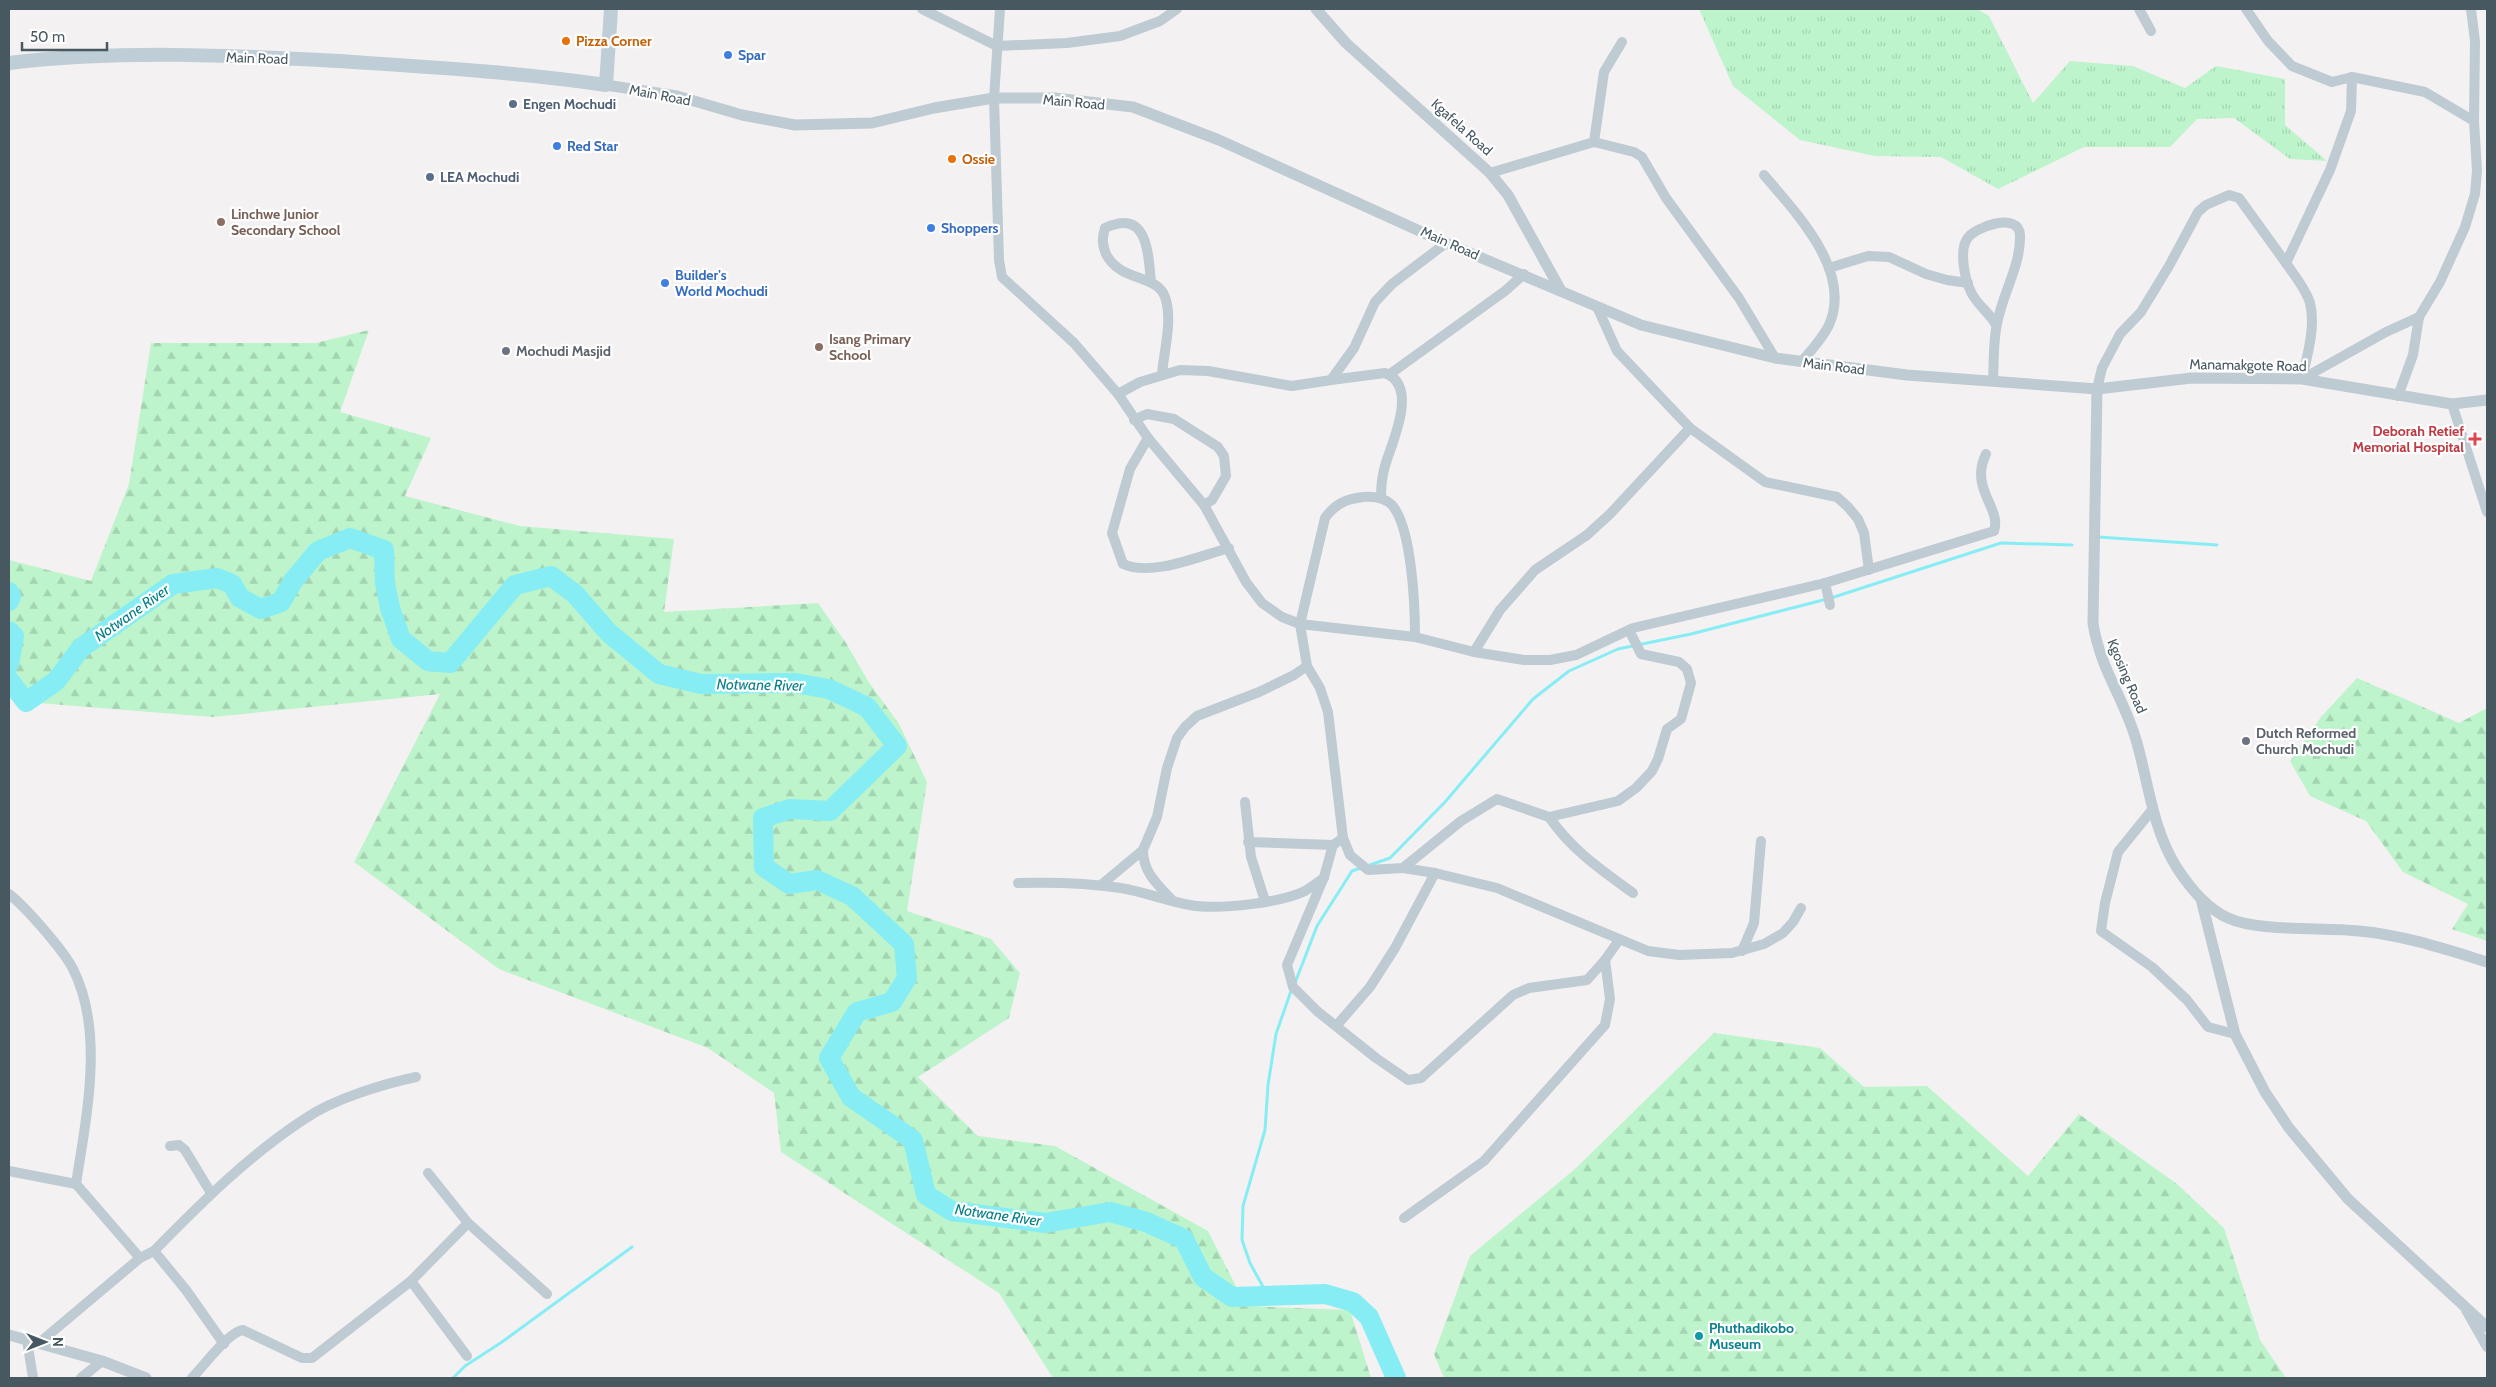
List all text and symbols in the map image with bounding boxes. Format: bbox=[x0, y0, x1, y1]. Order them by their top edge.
scale bar bbox=[22, 20, 108, 52]
text: 50 m bbox=[30, 28, 65, 46]
place label: Pizza Corner bbox=[576, 32, 652, 50]
marker: Pizza Corner bbox=[560, 35, 572, 47]
place label: Spar bbox=[738, 46, 766, 64]
street label: Main Road bbox=[226, 48, 288, 68]
marker: Spar bbox=[722, 49, 734, 61]
street label: Main Road bbox=[628, 80, 692, 110]
street label: Main Road bbox=[1042, 90, 1106, 114]
place label: Engen Mochudi bbox=[523, 95, 616, 113]
street label: Kgafela Road bbox=[1428, 95, 1496, 159]
marker: Engen Mochudi bbox=[507, 98, 519, 110]
place label: Red Star bbox=[567, 137, 619, 155]
marker: Red Star bbox=[551, 140, 563, 152]
place label: Ossie bbox=[962, 150, 995, 168]
marker: Ossie bbox=[946, 153, 958, 165]
place label: LEA Mochudi bbox=[440, 168, 519, 186]
marker: LEA Mochudi bbox=[424, 171, 436, 183]
place label: Linchwe Junior Secondary School bbox=[231, 205, 341, 239]
marker: Linchwe Junior Secondary School bbox=[215, 216, 227, 228]
place label: Shoppers bbox=[941, 219, 999, 237]
marker: Shoppers bbox=[925, 222, 937, 234]
street label: Main Road bbox=[1418, 222, 1482, 264]
place label: Builder's World Mochudi bbox=[675, 266, 768, 300]
marker: Builder's World Mochudi bbox=[659, 277, 671, 289]
place label: Isang Primary School bbox=[829, 330, 912, 364]
marker: Isang Primary School bbox=[813, 341, 825, 353]
place label: Mochudi Masjid bbox=[516, 342, 611, 360]
marker: Mochudi Masjid bbox=[500, 345, 512, 357]
street label: Main Road bbox=[1802, 353, 1866, 379]
street label: Manamakgote Road bbox=[2189, 355, 2307, 375]
place label: Deborah Retief Memorial Hospital bbox=[2353, 422, 2464, 456]
marker: Deborah Retief Memorial Hospital bbox=[2468, 432, 2482, 446]
water label: Notwane River bbox=[91, 580, 174, 645]
street label: Kgosing Road bbox=[2103, 636, 2151, 716]
water label: Notwane River bbox=[716, 675, 805, 695]
place label: Dutch Reformed Church Mochudi bbox=[2256, 724, 2356, 758]
marker: Dutch Reformed Church Mochudi bbox=[2240, 735, 2252, 747]
water label: Notwane River bbox=[954, 1200, 1044, 1230]
north arrow bbox=[20, 1317, 70, 1367]
place label: Phuthadikobo Museum bbox=[1709, 1319, 1794, 1353]
marker: Phuthadikobo Museum bbox=[1693, 1330, 1705, 1342]
text: N bbox=[49, 1337, 67, 1347]

